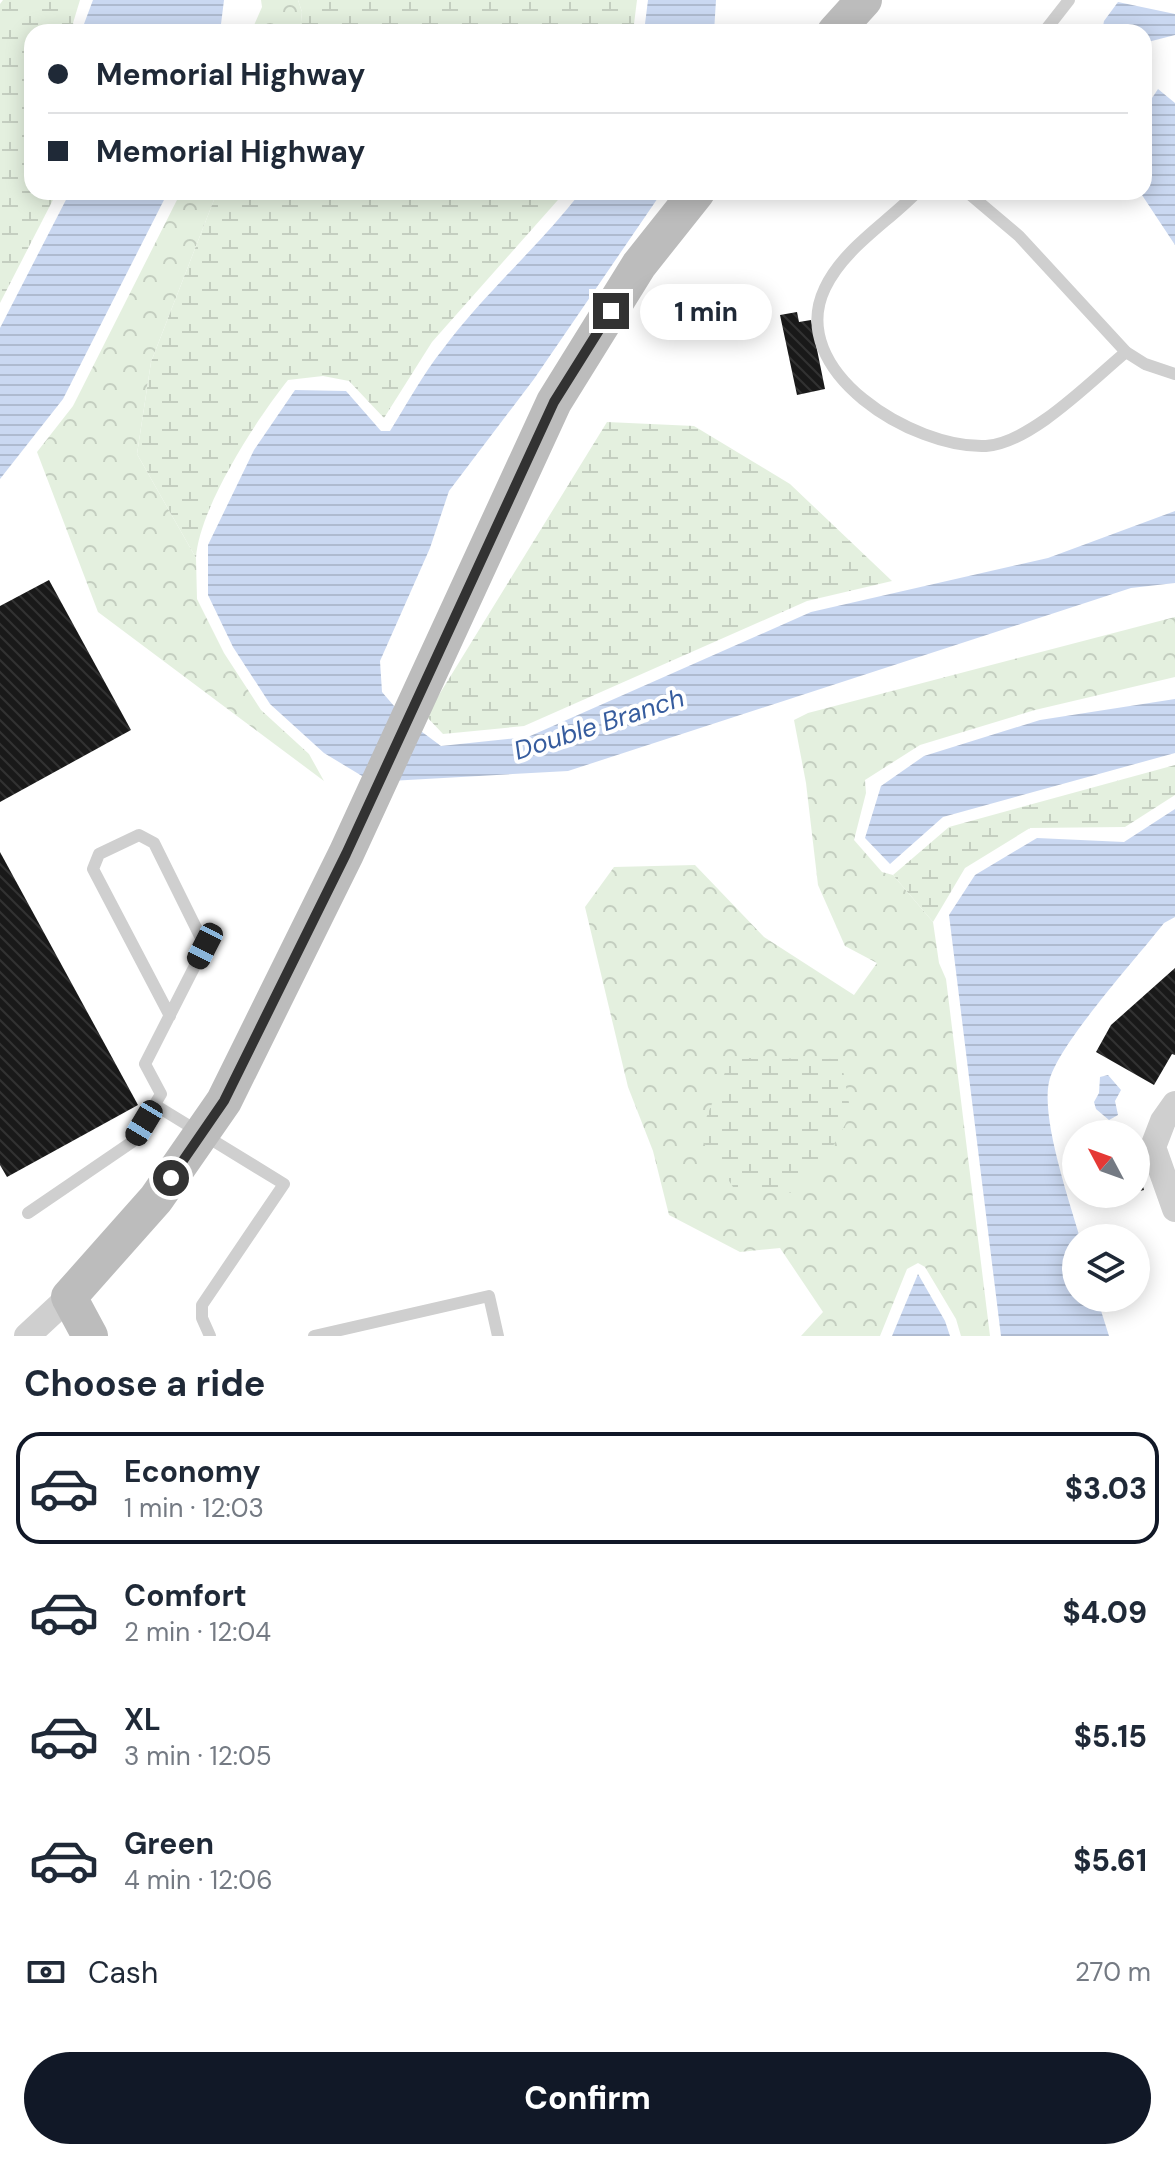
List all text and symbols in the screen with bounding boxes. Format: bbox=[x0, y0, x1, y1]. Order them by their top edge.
text: Memorial Highway bbox=[96, 55, 365, 94]
text: Memorial Highway bbox=[96, 132, 365, 171]
callout: 1 min bbox=[639, 283, 771, 339]
route end bbox=[593, 293, 629, 329]
text: 1 min bbox=[674, 295, 738, 329]
water label: Double Branch bbox=[510, 680, 688, 768]
car bbox=[183, 919, 227, 973]
car bbox=[121, 1096, 167, 1150]
north arrow bbox=[1062, 1120, 1150, 1208]
map controls bbox=[1062, 1120, 1150, 1312]
route start bbox=[153, 1160, 189, 1196]
button: layers bbox=[1062, 1224, 1150, 1312]
text: Choose a ride bbox=[24, 1360, 265, 1407]
icon: car bbox=[28, 1452, 100, 1524]
text: Economy bbox=[124, 1452, 261, 1491]
text: $3.03 bbox=[1065, 1469, 1147, 1508]
text: 1 min · 12:03 bbox=[124, 1491, 264, 1525]
icon: car bbox=[28, 1576, 100, 1648]
text: Comfort bbox=[124, 1576, 247, 1615]
text: $4.09 bbox=[1062, 1593, 1147, 1632]
text: 2 min · 12:04 bbox=[124, 1615, 271, 1649]
icon: car bbox=[28, 1700, 100, 1772]
text: XL bbox=[124, 1700, 161, 1739]
text: $5.15 bbox=[1074, 1717, 1147, 1756]
text: 3 min · 12:05 bbox=[124, 1739, 272, 1773]
icon: car bbox=[28, 1824, 100, 1896]
text: Green bbox=[124, 1824, 214, 1863]
text: $5.61 bbox=[1073, 1841, 1147, 1880]
text: 4 min · 12:06 bbox=[124, 1863, 272, 1897]
icon: cash bbox=[24, 1950, 68, 1994]
text: Cash bbox=[88, 1953, 158, 1992]
text: 270 m bbox=[1075, 1955, 1151, 1989]
button: Confirm bbox=[24, 2052, 1151, 2144]

